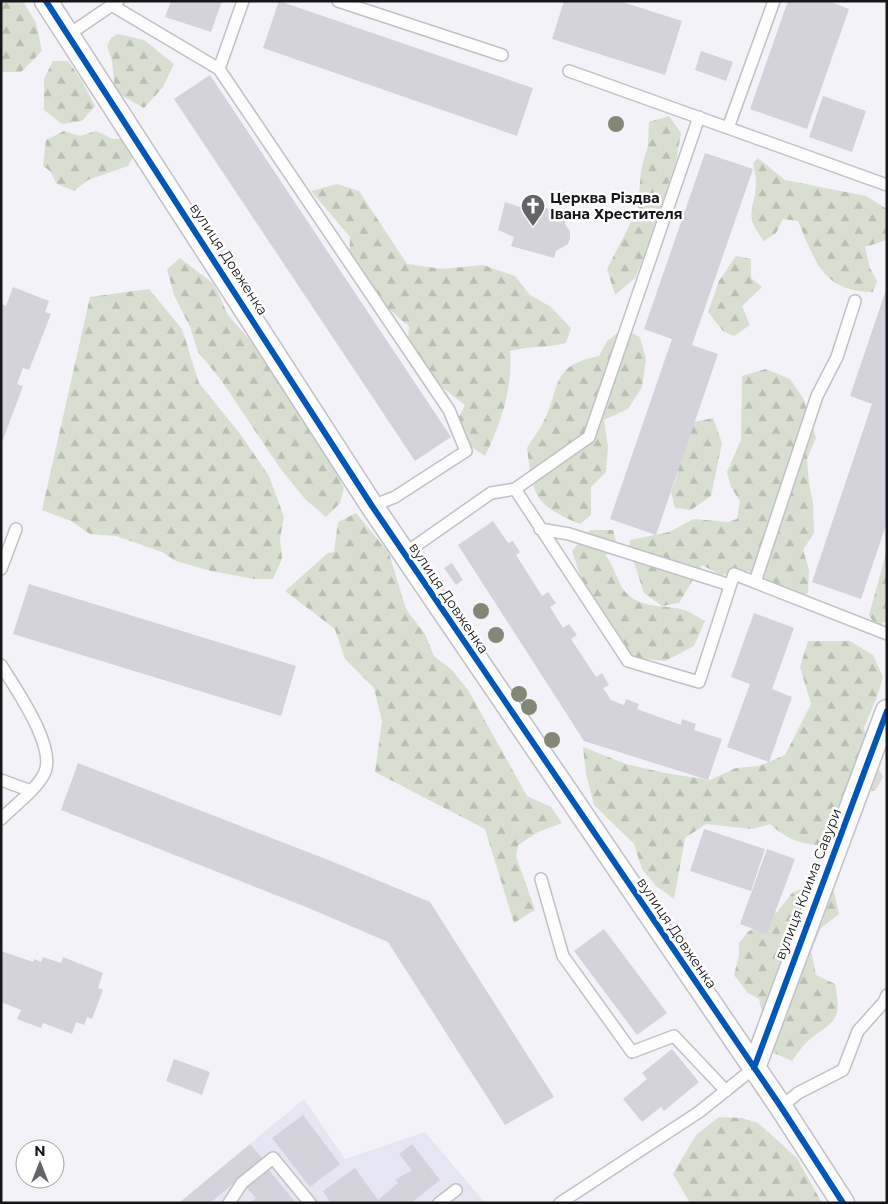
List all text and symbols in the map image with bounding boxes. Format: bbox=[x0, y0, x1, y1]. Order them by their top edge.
place label: Церква Різдва Івана Хрестителя bbox=[550, 189, 683, 223]
church icon: Церква Різдва Івана Хрестителя bbox=[520, 193, 546, 227]
street label: вулиця Довженка bbox=[186, 200, 272, 318]
street label: вулиця Довженка bbox=[405, 539, 493, 657]
street label: вулиця Клима Савури bbox=[771, 806, 845, 962]
street label: вулиця Довженка bbox=[633, 874, 721, 992]
north arrow bbox=[15, 1139, 65, 1189]
text: N bbox=[34, 1142, 46, 1160]

